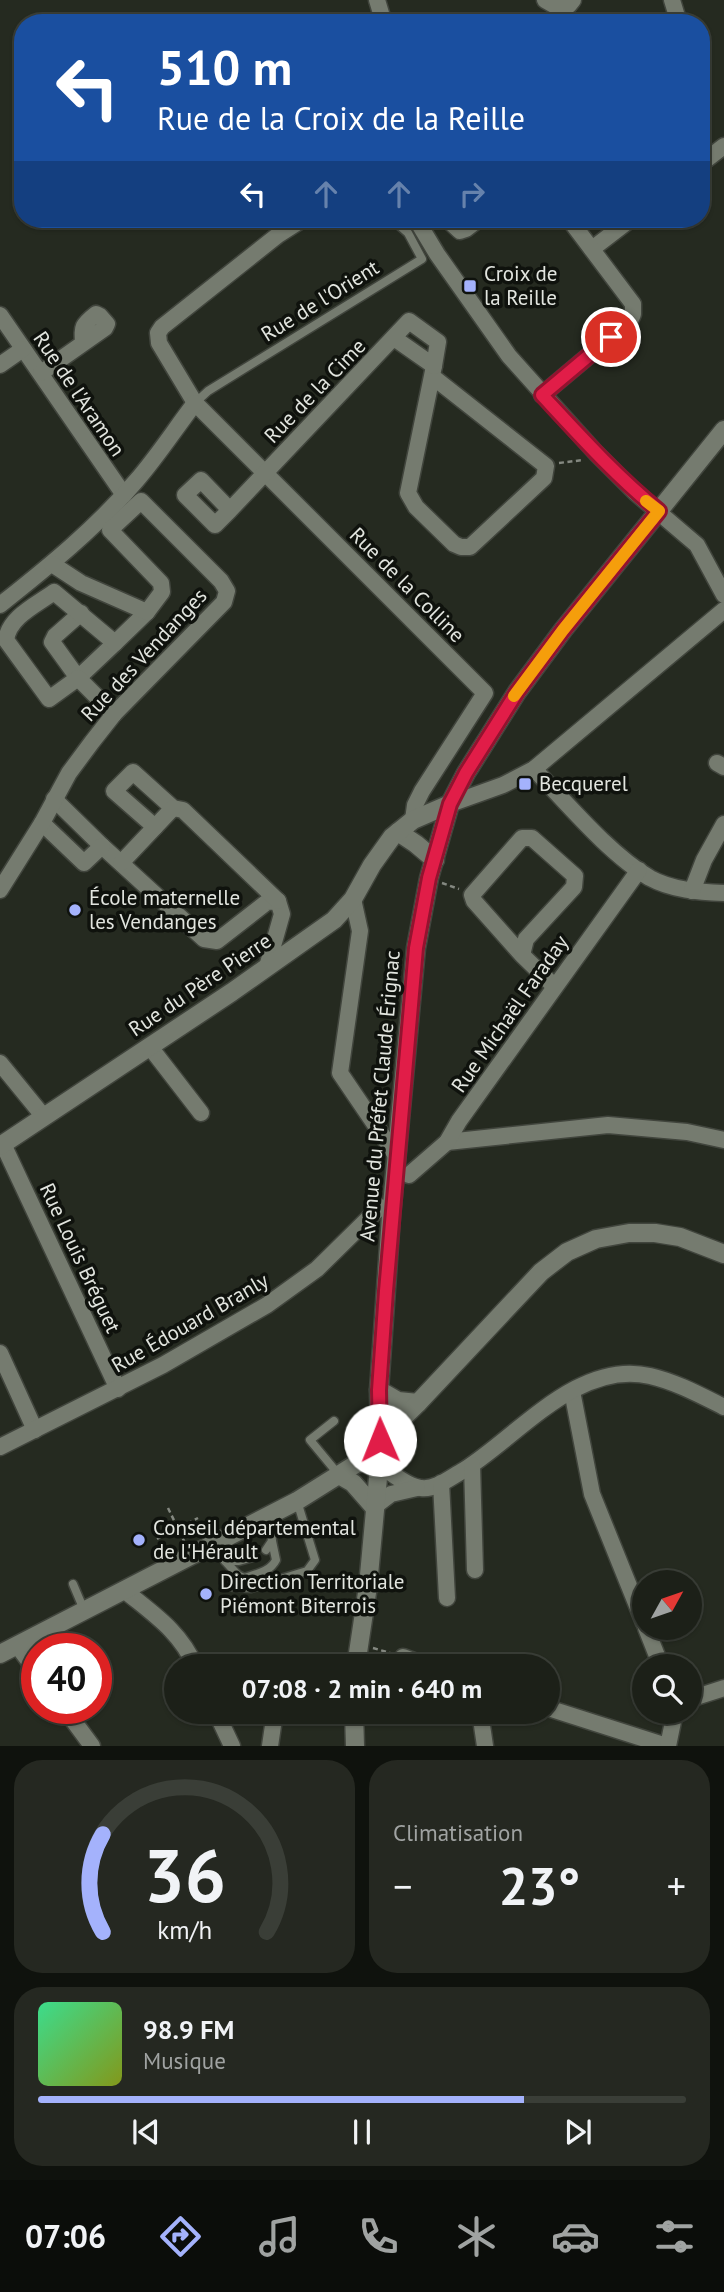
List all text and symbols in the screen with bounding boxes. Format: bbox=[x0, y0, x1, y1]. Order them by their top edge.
text: 510 m bbox=[157, 35, 292, 99]
icon: left bbox=[42, 42, 133, 133]
text: Rue de la Croix de la Reille bbox=[157, 97, 525, 139]
icon: left bbox=[234, 175, 272, 213]
icon: ahead bbox=[307, 175, 345, 213]
icon: ahead bbox=[380, 175, 418, 213]
icon: right bbox=[453, 175, 491, 213]
street label: Rue de l'Orient bbox=[256, 254, 384, 347]
place label: Croix de la Reille bbox=[484, 260, 557, 311]
marker: Croix de la Reille bbox=[462, 278, 478, 294]
pin bbox=[581, 307, 641, 367]
icon: arrive bbox=[592, 318, 630, 356]
street label: Rue de l'Aramon bbox=[28, 326, 131, 461]
street label: Rue de la Cime bbox=[258, 333, 371, 449]
street label: Rue de la Colline bbox=[344, 521, 471, 648]
street label: Rue des Vendanges bbox=[75, 582, 212, 727]
place label: Becquerel bbox=[539, 770, 628, 797]
marker: Becquerel bbox=[517, 776, 533, 792]
place label: École maternelle les Vendanges bbox=[89, 884, 240, 935]
marker: École maternelle les Vendanges bbox=[67, 902, 83, 918]
street label: Rue du Père Pierre bbox=[123, 927, 276, 1042]
street label: Rue Michaël Faraday bbox=[445, 930, 574, 1098]
street label: Avenue du Préfet Claude Érignac bbox=[353, 949, 406, 1243]
street label: Rue Louis Bréguet bbox=[34, 1179, 127, 1337]
street label: Rue Édouard Branly bbox=[106, 1267, 273, 1378]
position arrow bbox=[343, 1403, 417, 1477]
place label: Conseil départemental de l'Hérault bbox=[153, 1514, 356, 1565]
marker: Conseil départemental de l'Hérault bbox=[131, 1532, 147, 1548]
place label: Direction Territoriale Piémont Biterrois bbox=[220, 1568, 405, 1619]
north arrow bbox=[632, 1570, 702, 1640]
map controls bbox=[632, 1570, 702, 1724]
marker: Direction Territoriale Piémont Biterrois bbox=[198, 1586, 214, 1602]
speed limit sign: 40 bbox=[21, 1633, 112, 1724]
button: search bbox=[632, 1654, 702, 1724]
text: 07:08 · 2 min · 640 m bbox=[242, 1672, 482, 1705]
text: Climatisation bbox=[393, 1818, 523, 1847]
text: 36 bbox=[143, 1829, 226, 1923]
text: 23° bbox=[499, 1852, 580, 1919]
text: − bbox=[393, 1861, 412, 1910]
text: + bbox=[667, 1861, 686, 1910]
text: km/h bbox=[157, 1914, 212, 1946]
text: 98.9 FM bbox=[143, 2013, 234, 2046]
text: Musique bbox=[143, 2046, 226, 2075]
icon: previous bbox=[127, 2113, 165, 2151]
icon: pause bbox=[343, 2113, 381, 2151]
icon: next bbox=[559, 2113, 597, 2151]
icon: directions bbox=[156, 2212, 205, 2261]
icon: music bbox=[255, 2212, 304, 2261]
icon: phone bbox=[354, 2212, 403, 2261]
icon: climate bbox=[452, 2212, 501, 2261]
icon: car bbox=[551, 2212, 600, 2261]
icon: filters bbox=[650, 2212, 699, 2261]
text: 07:06 bbox=[25, 2215, 106, 2257]

